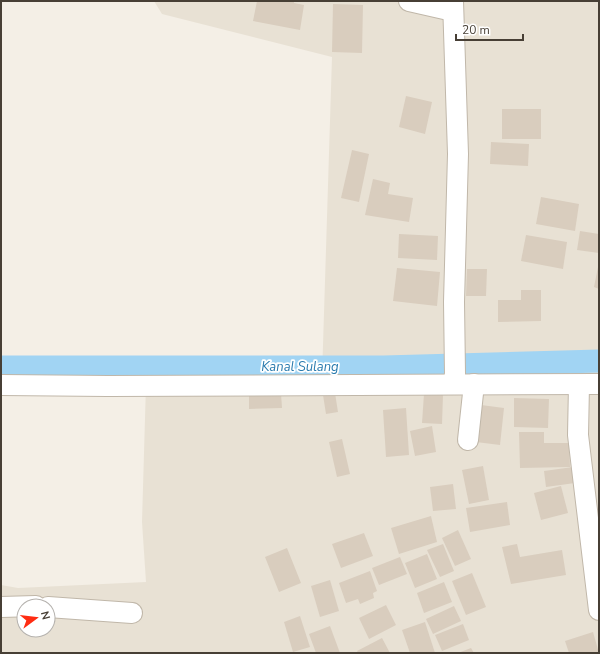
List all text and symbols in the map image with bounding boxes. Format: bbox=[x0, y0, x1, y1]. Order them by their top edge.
scale bar bbox=[456, 16, 523, 42]
text: 20 m bbox=[462, 22, 490, 38]
water label: Kanal Sulang bbox=[261, 358, 339, 376]
north arrow bbox=[16, 598, 56, 638]
text: N bbox=[37, 610, 53, 621]

